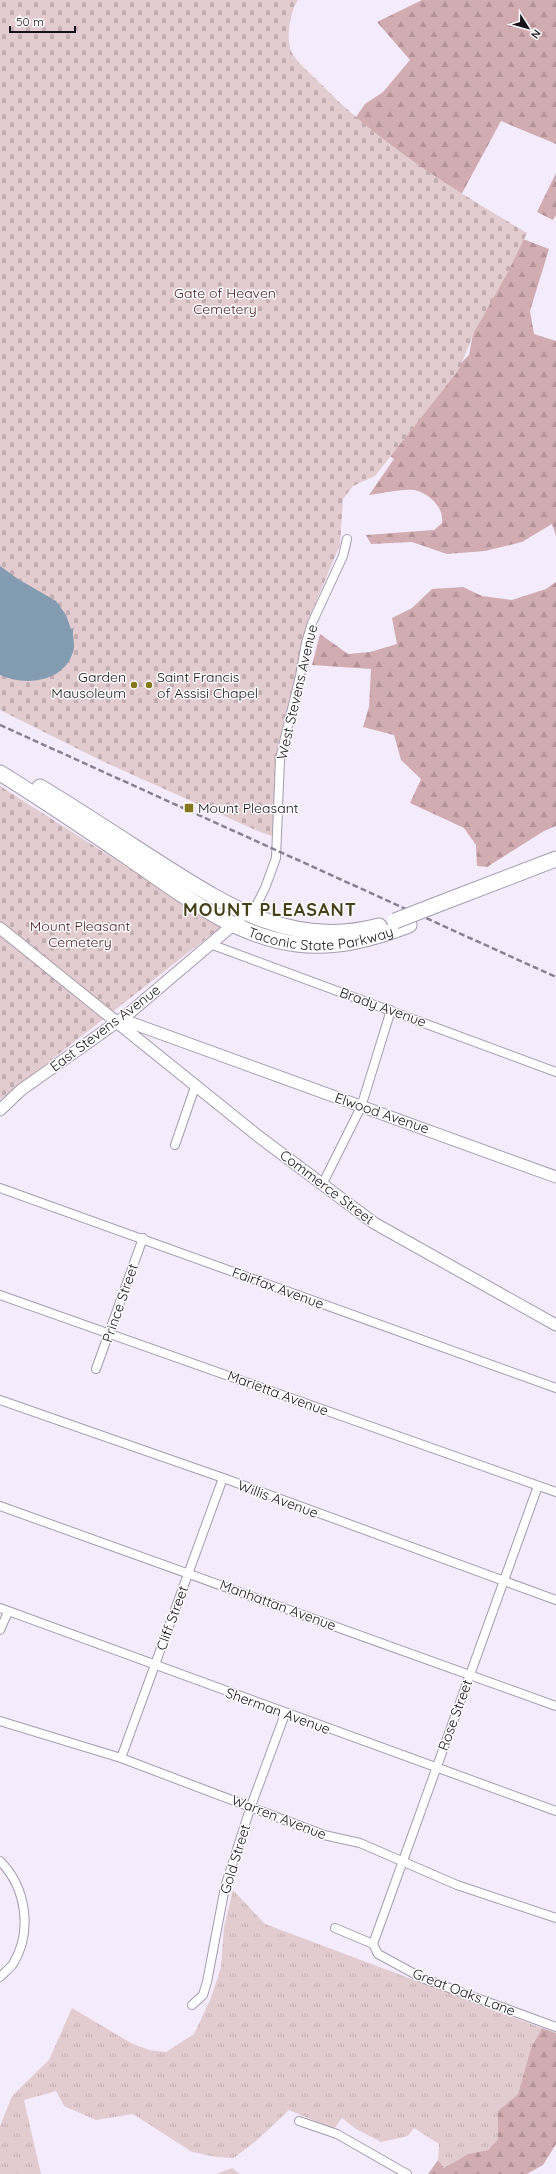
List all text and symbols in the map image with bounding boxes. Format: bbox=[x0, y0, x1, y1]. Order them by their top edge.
scale bar bbox=[10, 8, 75, 34]
north arrow bbox=[508, 8, 548, 48]
text: 50 m bbox=[16, 14, 44, 29]
text: N bbox=[528, 27, 544, 41]
park label: Gate of Heaven Cemetery bbox=[174, 284, 276, 318]
street label: West Stevens Avenue bbox=[273, 622, 321, 761]
place label: Garden Mausoleum bbox=[51, 668, 126, 702]
place label: Saint Francis of Assisi Chapel bbox=[157, 668, 258, 702]
marker: Garden Mausoleum bbox=[129, 680, 139, 690]
marker: Saint Francis of Assisi Chapel bbox=[144, 680, 154, 690]
place label: Mount Pleasant bbox=[198, 799, 299, 817]
marker: Mount Pleasant bbox=[183, 802, 195, 814]
district label: MOUNT PLEASANT bbox=[183, 898, 357, 921]
park label: Mount Pleasant Cemetery bbox=[30, 917, 131, 951]
street label: Taconic State Parkway bbox=[246, 920, 394, 936]
text: Taconic State Parkway bbox=[245, 922, 396, 954]
street label: East Stevens Avenue bbox=[46, 981, 164, 1075]
street label: Brady Avenue bbox=[337, 983, 429, 1031]
street label: Elwood Avenue bbox=[332, 1088, 432, 1138]
street label: Commerce Street bbox=[276, 1146, 378, 1228]
street label: Prince Street bbox=[98, 1261, 142, 1345]
street label: Fairfax Avenue bbox=[230, 1263, 327, 1313]
street label: Marietta Avenue bbox=[225, 1366, 331, 1420]
street label: Willis Avenue bbox=[235, 1476, 321, 1522]
street label: Manhattan Avenue bbox=[217, 1576, 339, 1634]
street label: Cliff Street bbox=[152, 1583, 192, 1653]
street label: Rose Street bbox=[434, 1677, 476, 1753]
street label: Sherman Avenue bbox=[223, 1684, 333, 1738]
street label: Warren Avenue bbox=[229, 1791, 329, 1843]
street label: Gold Street bbox=[216, 1822, 254, 1896]
street label: Great Oaks Lane bbox=[410, 1964, 518, 2020]

